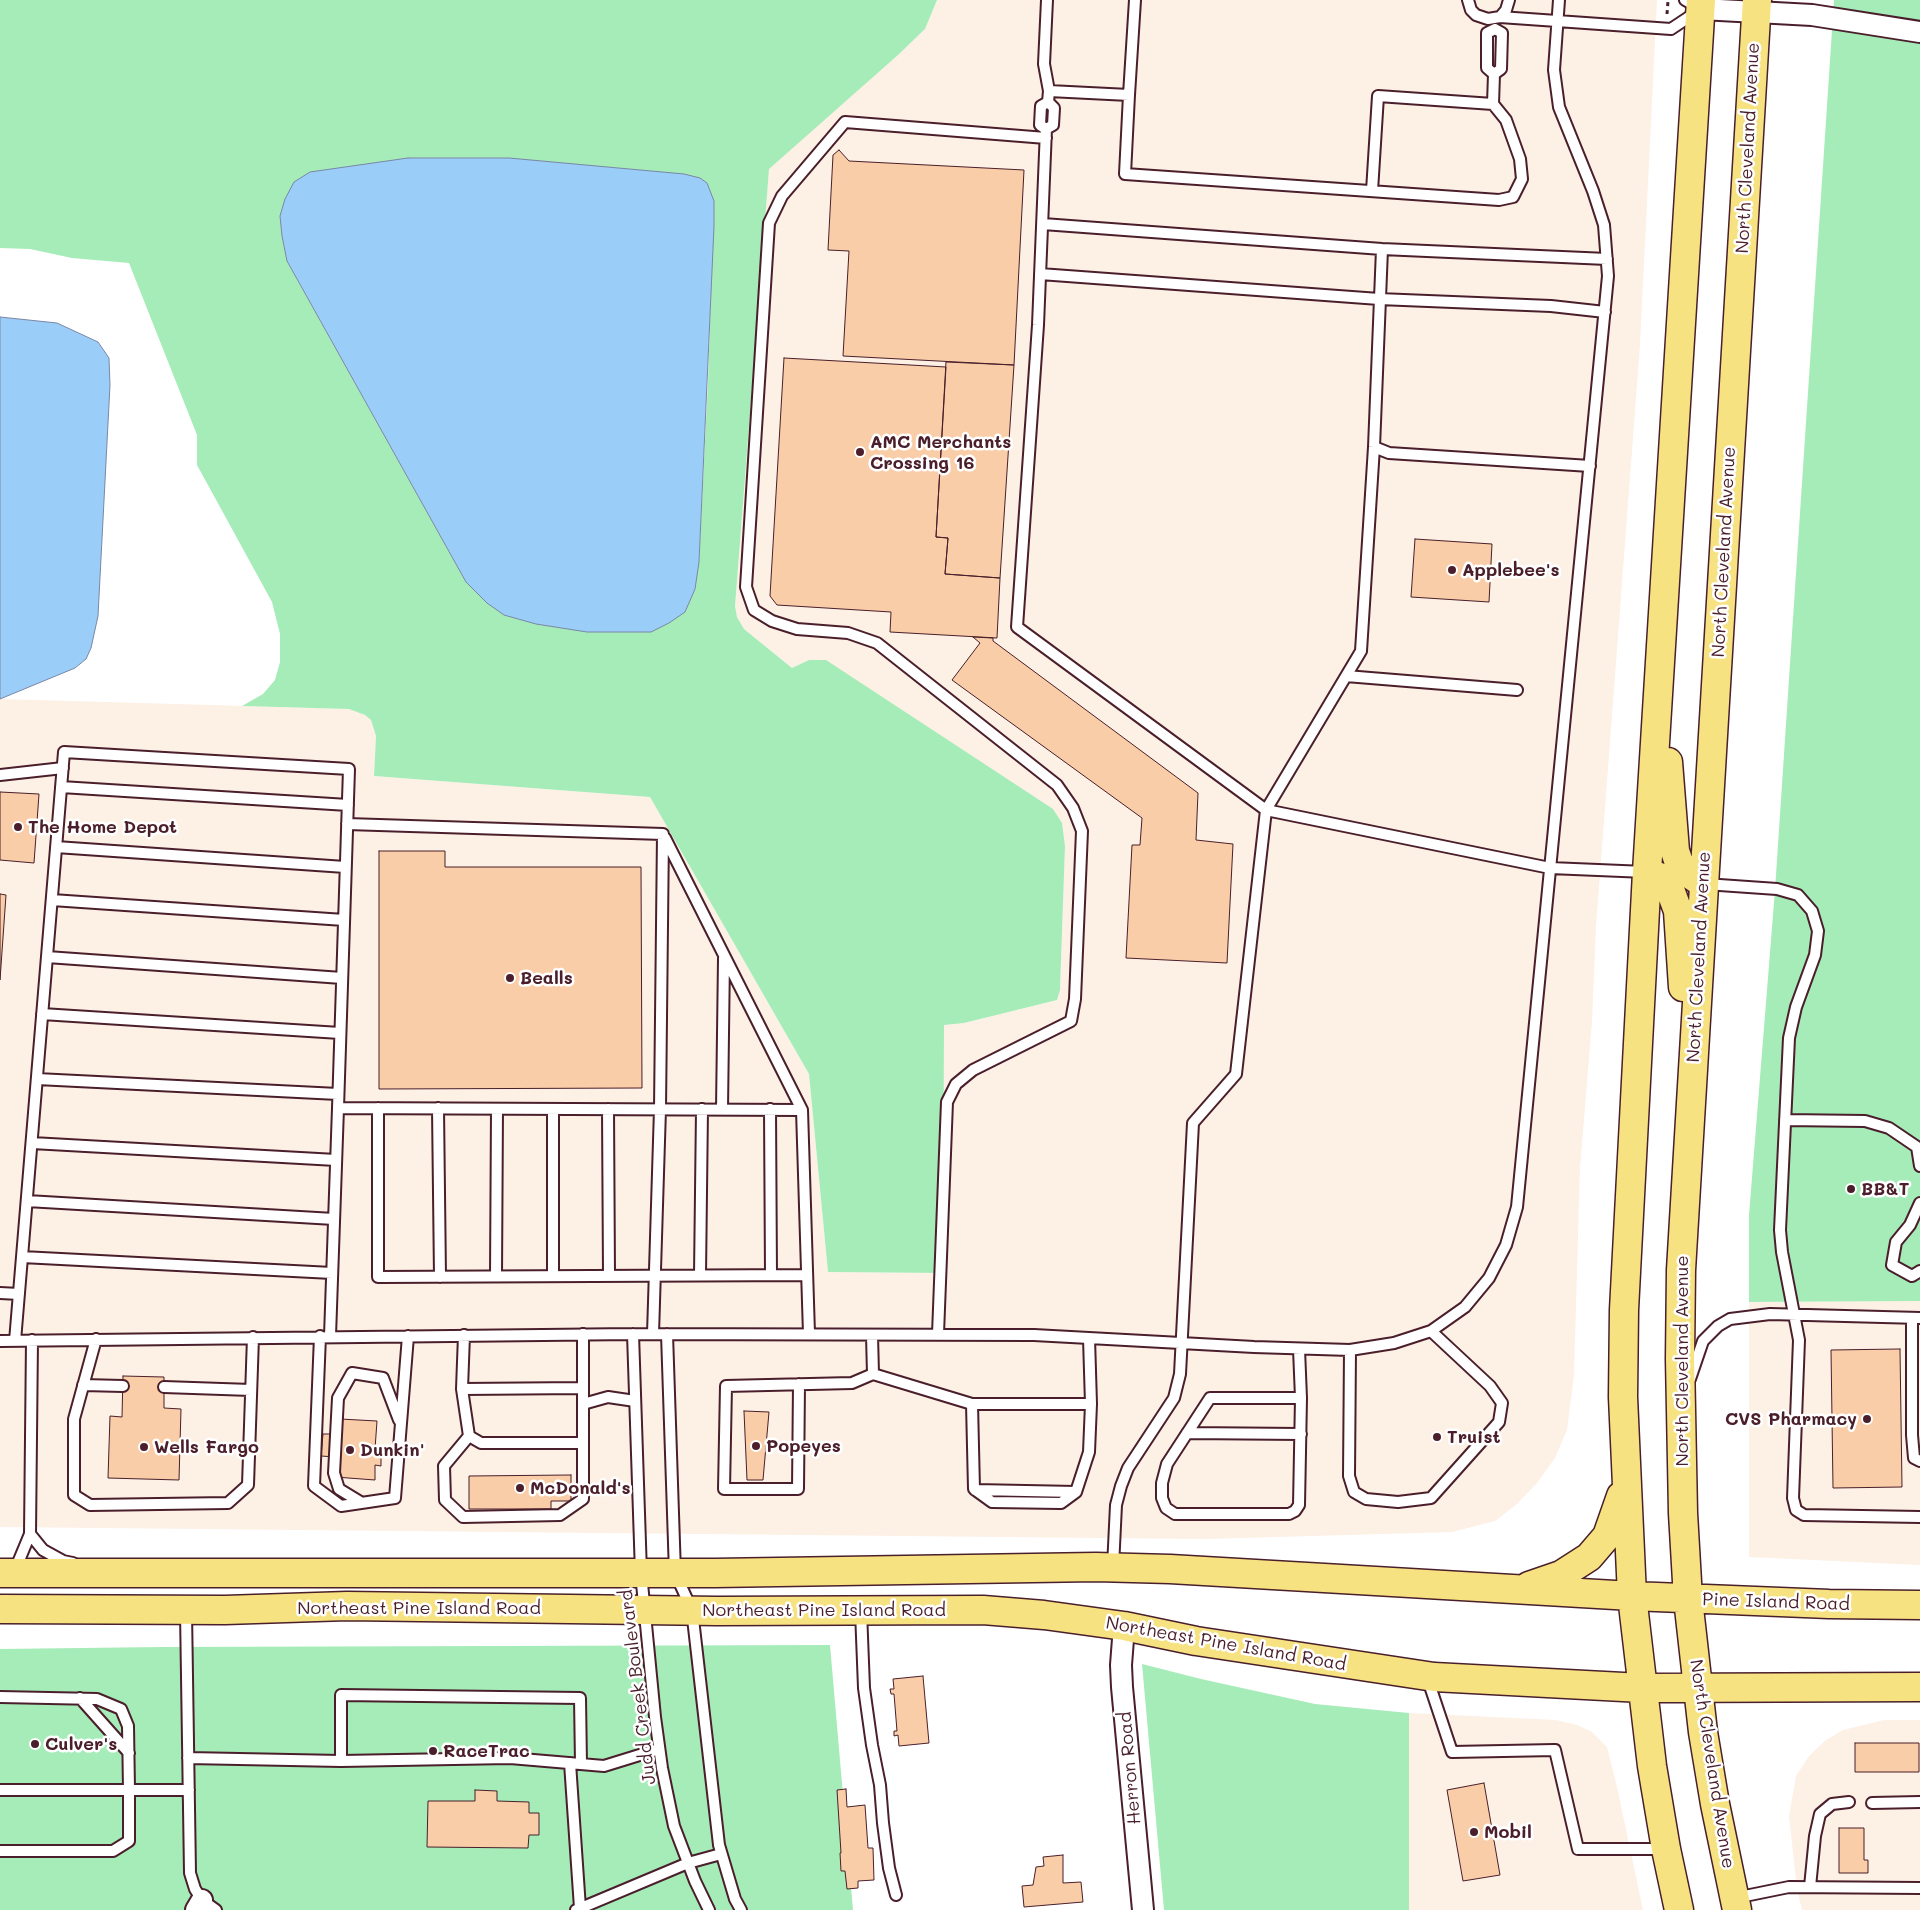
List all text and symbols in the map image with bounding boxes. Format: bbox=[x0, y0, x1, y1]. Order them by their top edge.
street label: North Cleveland Avenue bbox=[1732, 42, 1764, 254]
place label: AMC Merchants Crossing 16 bbox=[870, 431, 1011, 474]
marker: AMC Merchants Crossing 16 bbox=[854, 446, 866, 458]
street label: North Cleveland Avenue bbox=[1708, 446, 1740, 658]
place label: Applebee's bbox=[1462, 559, 1560, 581]
marker: Applebee's bbox=[1446, 564, 1458, 576]
place label: The Home Depot bbox=[28, 816, 177, 838]
marker: The Home Depot bbox=[12, 821, 24, 833]
street label: North Cleveland Avenue bbox=[1683, 851, 1715, 1063]
place label: Bealls bbox=[520, 967, 573, 989]
marker: Bealls bbox=[504, 972, 516, 984]
place label: BB&T bbox=[1861, 1178, 1909, 1200]
marker: BB&T bbox=[1845, 1183, 1857, 1195]
street label: North Cleveland Avenue bbox=[1671, 1255, 1693, 1467]
place label: CVS Pharmacy bbox=[1725, 1408, 1857, 1430]
marker: CVS Pharmacy bbox=[1861, 1413, 1873, 1425]
place label: Truist bbox=[1447, 1426, 1500, 1448]
marker: Truist bbox=[1431, 1431, 1443, 1443]
place label: Popeyes bbox=[766, 1435, 841, 1457]
place label: Wells Fargo bbox=[154, 1436, 259, 1458]
place label: Dunkin' bbox=[360, 1439, 424, 1461]
marker: Popeyes bbox=[750, 1440, 762, 1452]
marker: Wells Fargo bbox=[138, 1441, 150, 1453]
marker: Dunkin' bbox=[344, 1444, 356, 1456]
place label: McDonald's bbox=[530, 1477, 631, 1499]
marker: McDonald's bbox=[514, 1482, 526, 1494]
street label: Judd Creek Boulevard bbox=[615, 1588, 661, 1786]
street label: Pine Island Road bbox=[1702, 1589, 1850, 1615]
street label: Northeast Pine Island Road bbox=[297, 1597, 541, 1619]
street label: Northeast Pine Island Road bbox=[702, 1599, 946, 1621]
street label: Northeast Pine Island Road bbox=[1104, 1612, 1348, 1676]
street label: North Cleveland Avenue bbox=[1685, 1658, 1739, 1870]
street label: Herron Road bbox=[1114, 1711, 1146, 1825]
place label: Culver's bbox=[45, 1733, 117, 1755]
marker: Culver's bbox=[29, 1738, 41, 1750]
place label: RaceTrac bbox=[443, 1740, 530, 1762]
marker: RaceTrac bbox=[427, 1745, 439, 1757]
place label: Mobil bbox=[1484, 1821, 1532, 1843]
marker: Mobil bbox=[1468, 1826, 1480, 1838]

